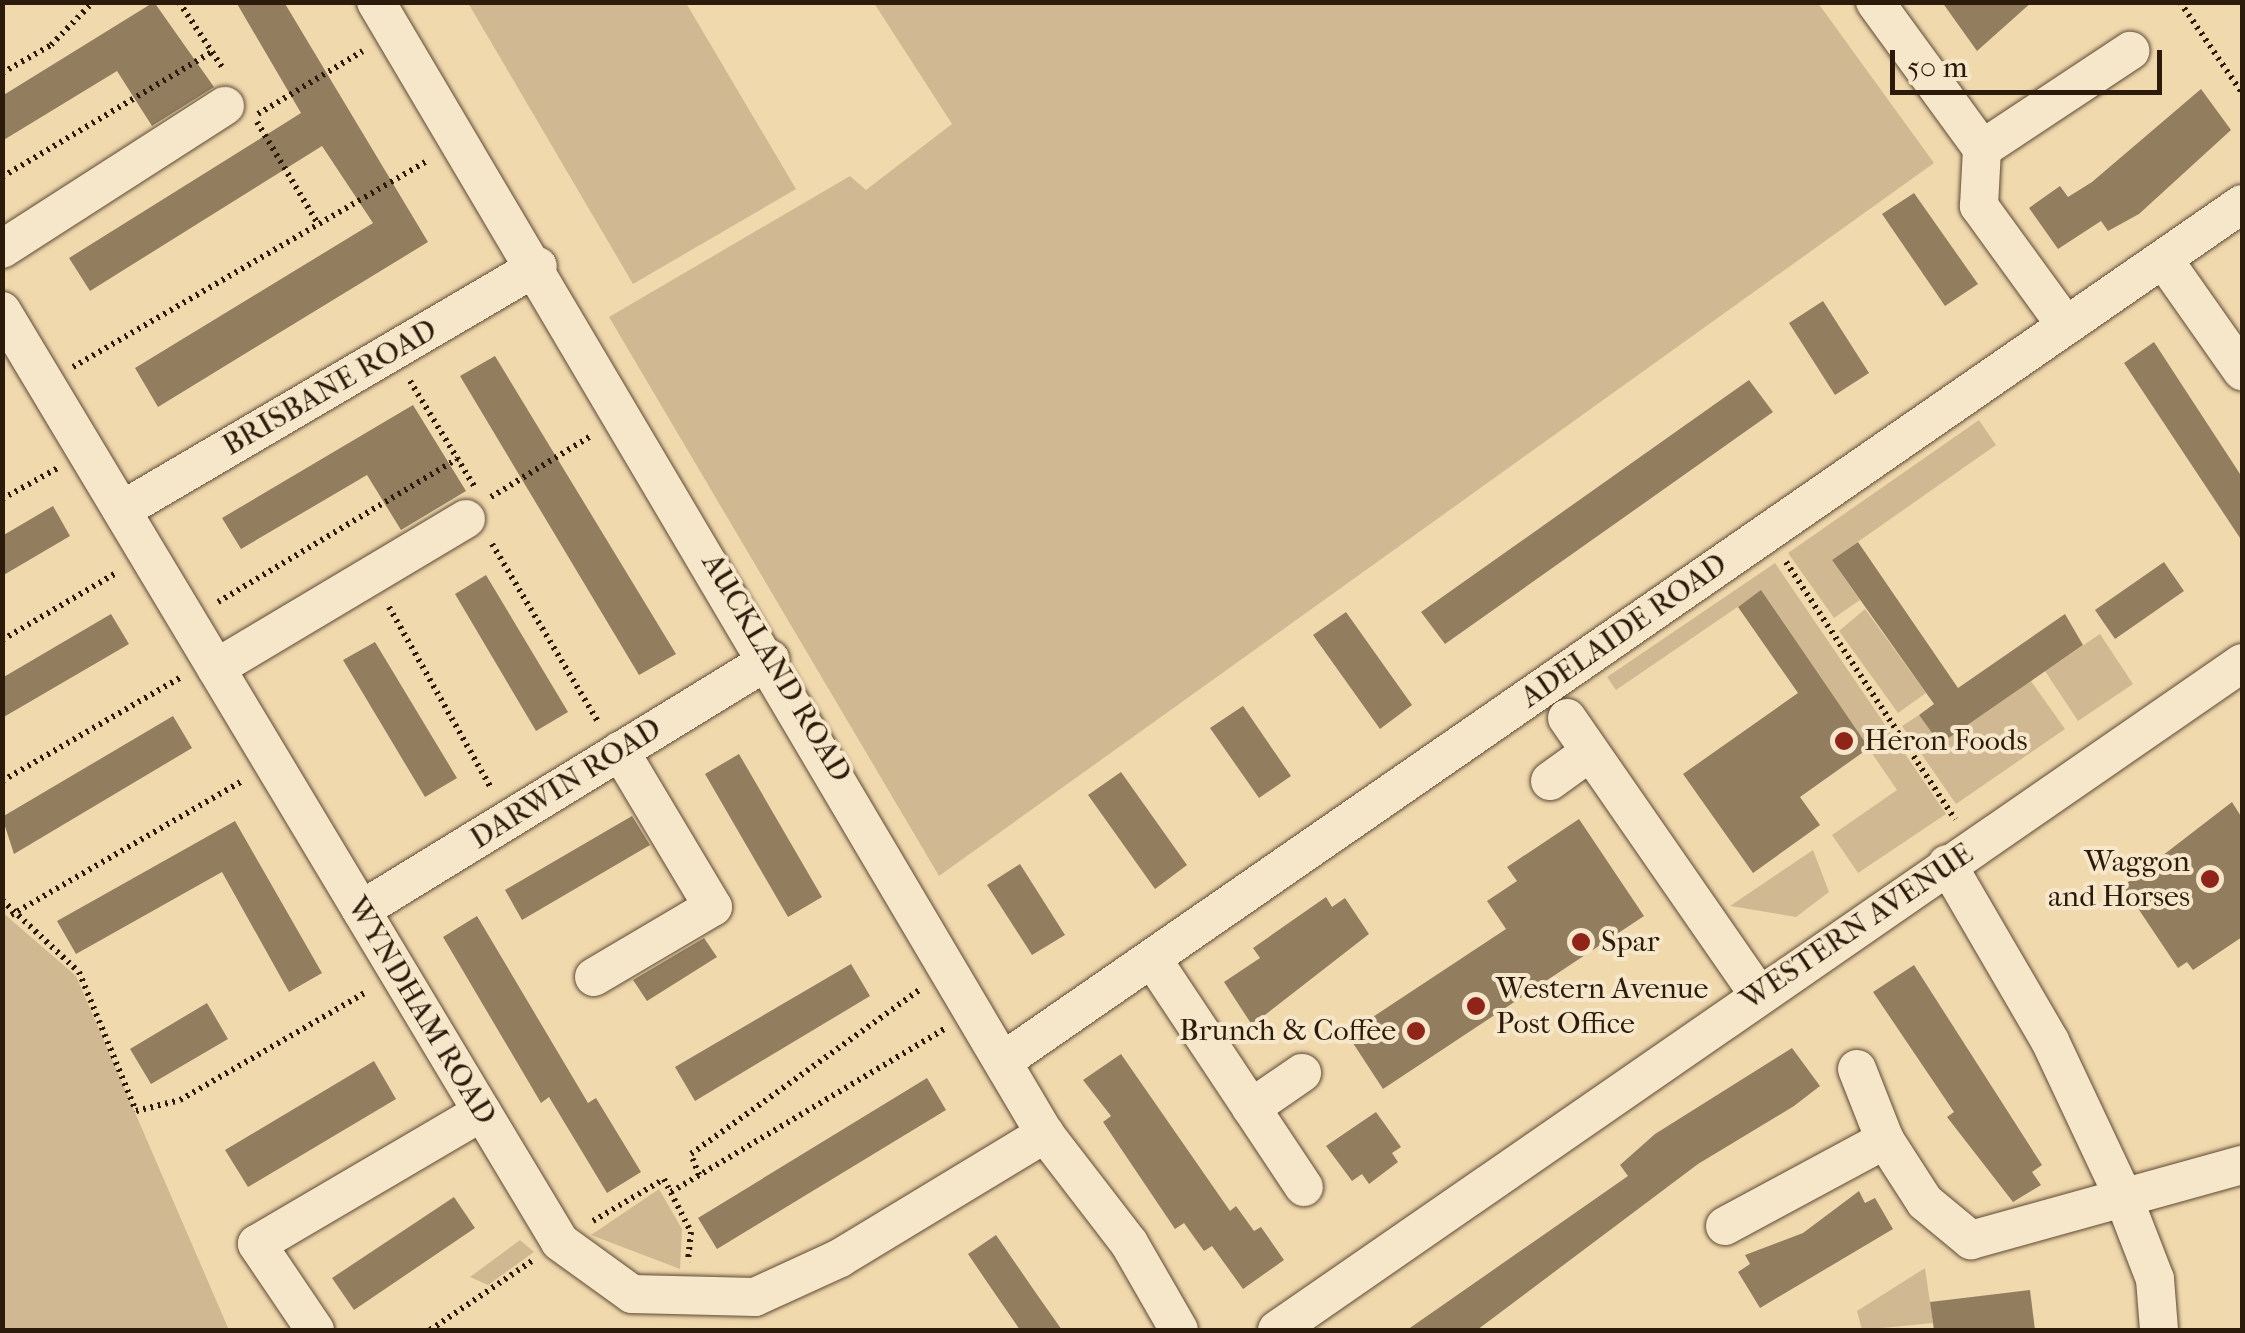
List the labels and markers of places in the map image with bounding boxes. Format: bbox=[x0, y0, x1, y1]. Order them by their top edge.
place label: Heron Foods bbox=[1864, 723, 2027, 759]
marker: Heron Foods bbox=[1833, 730, 1855, 752]
place label: Waggon and Horses bbox=[2048, 844, 2190, 914]
marker: Waggon and Horses bbox=[2199, 868, 2221, 890]
place label: Spar bbox=[1601, 924, 1659, 960]
marker: Spar bbox=[1570, 931, 1592, 953]
place label: Western Avenue Post Office bbox=[1496, 971, 1708, 1042]
marker: Western Avenue Post Office bbox=[1465, 995, 1487, 1017]
place label: Brunch & Coffee bbox=[1179, 1013, 1396, 1049]
marker: Brunch & Coffee bbox=[1405, 1020, 1427, 1042]

